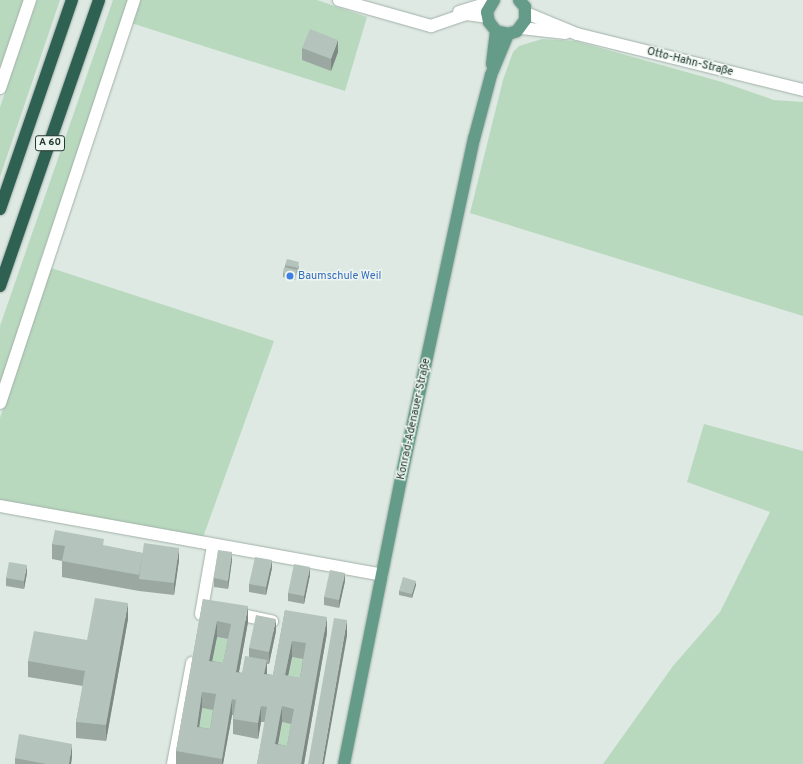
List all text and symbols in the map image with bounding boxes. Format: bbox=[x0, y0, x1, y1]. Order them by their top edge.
street label: Otto-Hahn-Straße bbox=[645, 45, 735, 79]
road number: A 60 bbox=[34, 135, 66, 151]
place label: Baumschule Weil bbox=[298, 269, 382, 283]
marker: Baumschule Weil bbox=[285, 271, 295, 281]
street label: Konrad-Adenauer-Straße bbox=[395, 357, 433, 481]

